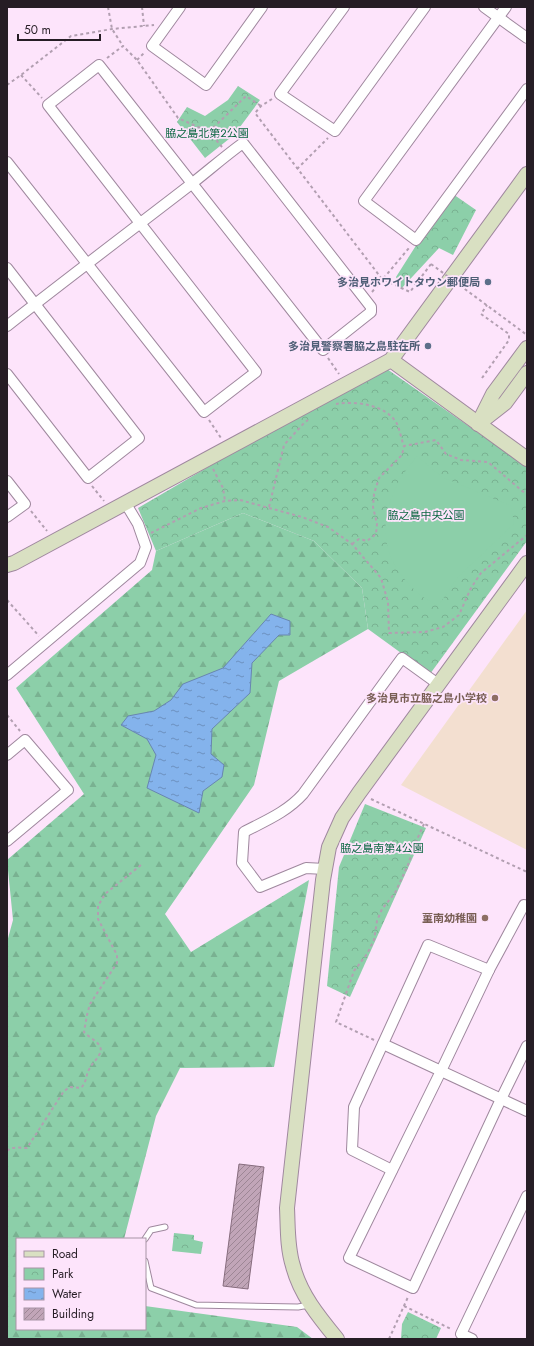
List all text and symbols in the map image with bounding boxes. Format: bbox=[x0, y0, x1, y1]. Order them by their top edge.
scale bar bbox=[18, 16, 100, 42]
text: 50 m bbox=[24, 21, 51, 39]
park label: 脇之島北第２公園 bbox=[165, 125, 249, 141]
place label: 多治見ホワイトタウン郵便局 bbox=[337, 274, 480, 290]
marker: 多治見ホワイトタウン郵便局 bbox=[483, 277, 493, 287]
place label: 多治見警察署脇之島駐在所 bbox=[288, 338, 420, 354]
marker: 多治見警察署脇之島駐在所 bbox=[423, 341, 433, 351]
park label: 脇之島中央公園 bbox=[388, 507, 465, 523]
place label: 多治見市立脇之島小学校 bbox=[366, 690, 487, 706]
marker: 多治見市立脇之島小学校 bbox=[490, 693, 500, 703]
park label: 脇之島南第４公園 bbox=[340, 840, 424, 856]
place label: 菫南幼稚園 bbox=[422, 910, 477, 926]
marker: 菫南幼稚園 bbox=[480, 913, 490, 923]
legend bbox=[16, 1238, 146, 1330]
text: Road bbox=[52, 1245, 78, 1263]
text: Park bbox=[52, 1265, 74, 1283]
text: Water bbox=[52, 1285, 83, 1303]
text: Building bbox=[52, 1305, 94, 1323]

